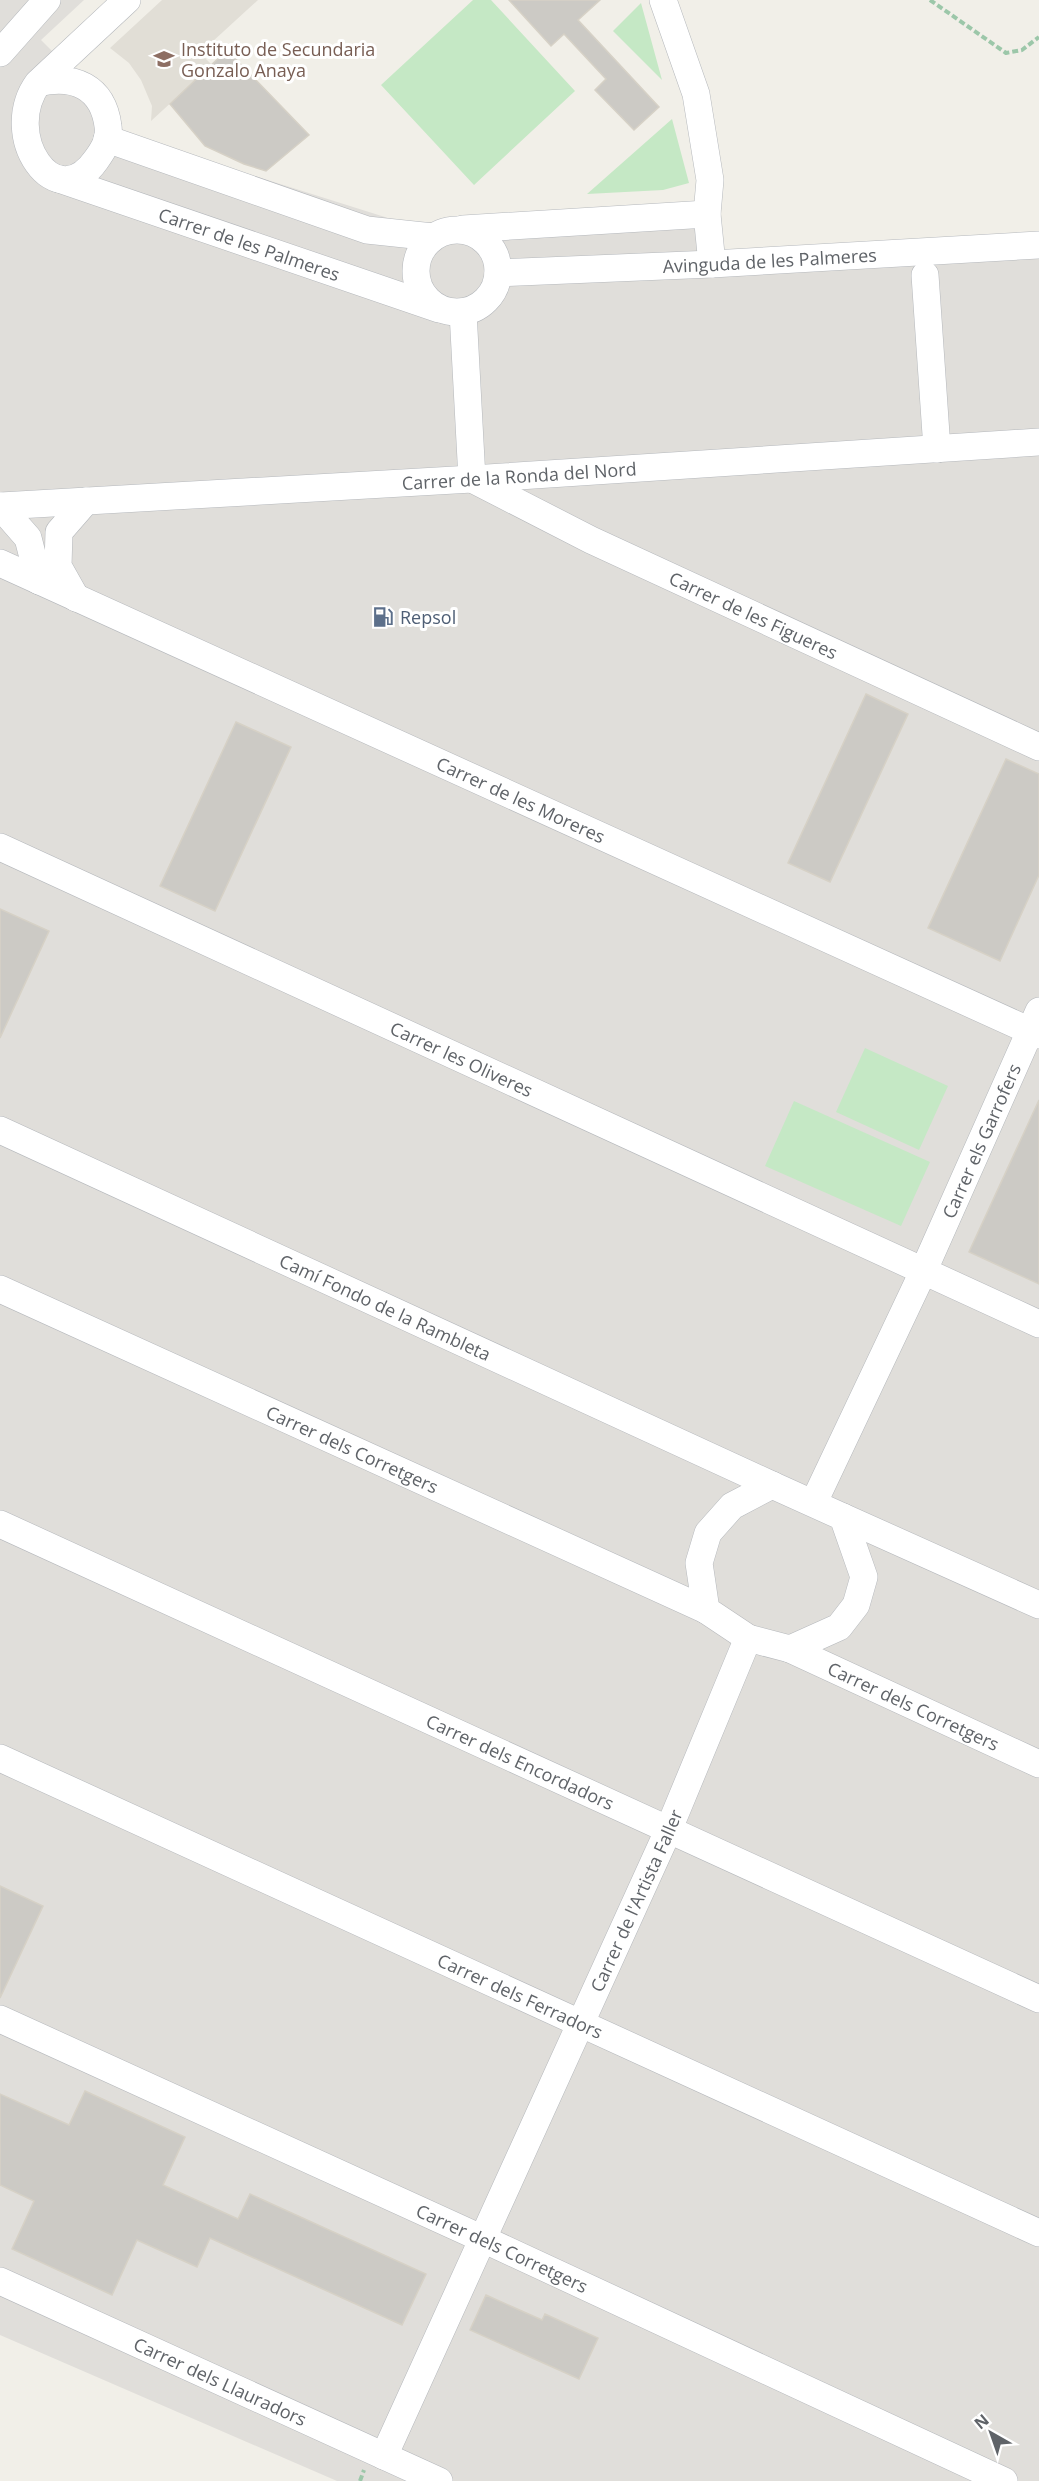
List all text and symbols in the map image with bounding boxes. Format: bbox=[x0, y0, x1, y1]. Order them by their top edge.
place label: Instituto de Secundaria Gonzalo Anaya bbox=[181, 37, 375, 82]
school or university icon: Instituto de Secundaria Gonzalo Anaya bbox=[152, 47, 176, 71]
street label: Carrer de les Palmeres bbox=[155, 202, 343, 286]
street label: Avinguda de les Palmeres bbox=[662, 242, 877, 278]
street label: Carrer de la Ronda del Nord bbox=[401, 456, 637, 495]
street label: Carrer de les Figueres bbox=[666, 566, 842, 664]
fuel station icon: Repsol bbox=[371, 605, 395, 629]
place label: Repsol bbox=[400, 605, 456, 629]
street label: Carrer de les Moreres bbox=[433, 751, 609, 848]
street label: Carrer les Oliveres bbox=[386, 1016, 537, 1102]
street label: Carrer els Garrofers bbox=[936, 1060, 1026, 1222]
street label: Camí Fondo de la Rambleta bbox=[276, 1248, 495, 1366]
street label: Carrer dels Corretgers bbox=[262, 1400, 442, 1499]
street label: Carrer dels Corretgers bbox=[824, 1656, 1003, 1756]
street label: Carrer dels Encordadors bbox=[423, 1709, 618, 1815]
street label: Carrer de l'Artista Faller bbox=[585, 1805, 688, 1996]
street label: Carrer dels Ferradors bbox=[434, 1948, 607, 2044]
street label: Carrer dels Corretgers bbox=[413, 2198, 592, 2298]
street label: Carrer dels Llauradors bbox=[130, 2332, 310, 2431]
north arrow bbox=[961, 2403, 1021, 2463]
text: N bbox=[969, 2409, 993, 2434]

